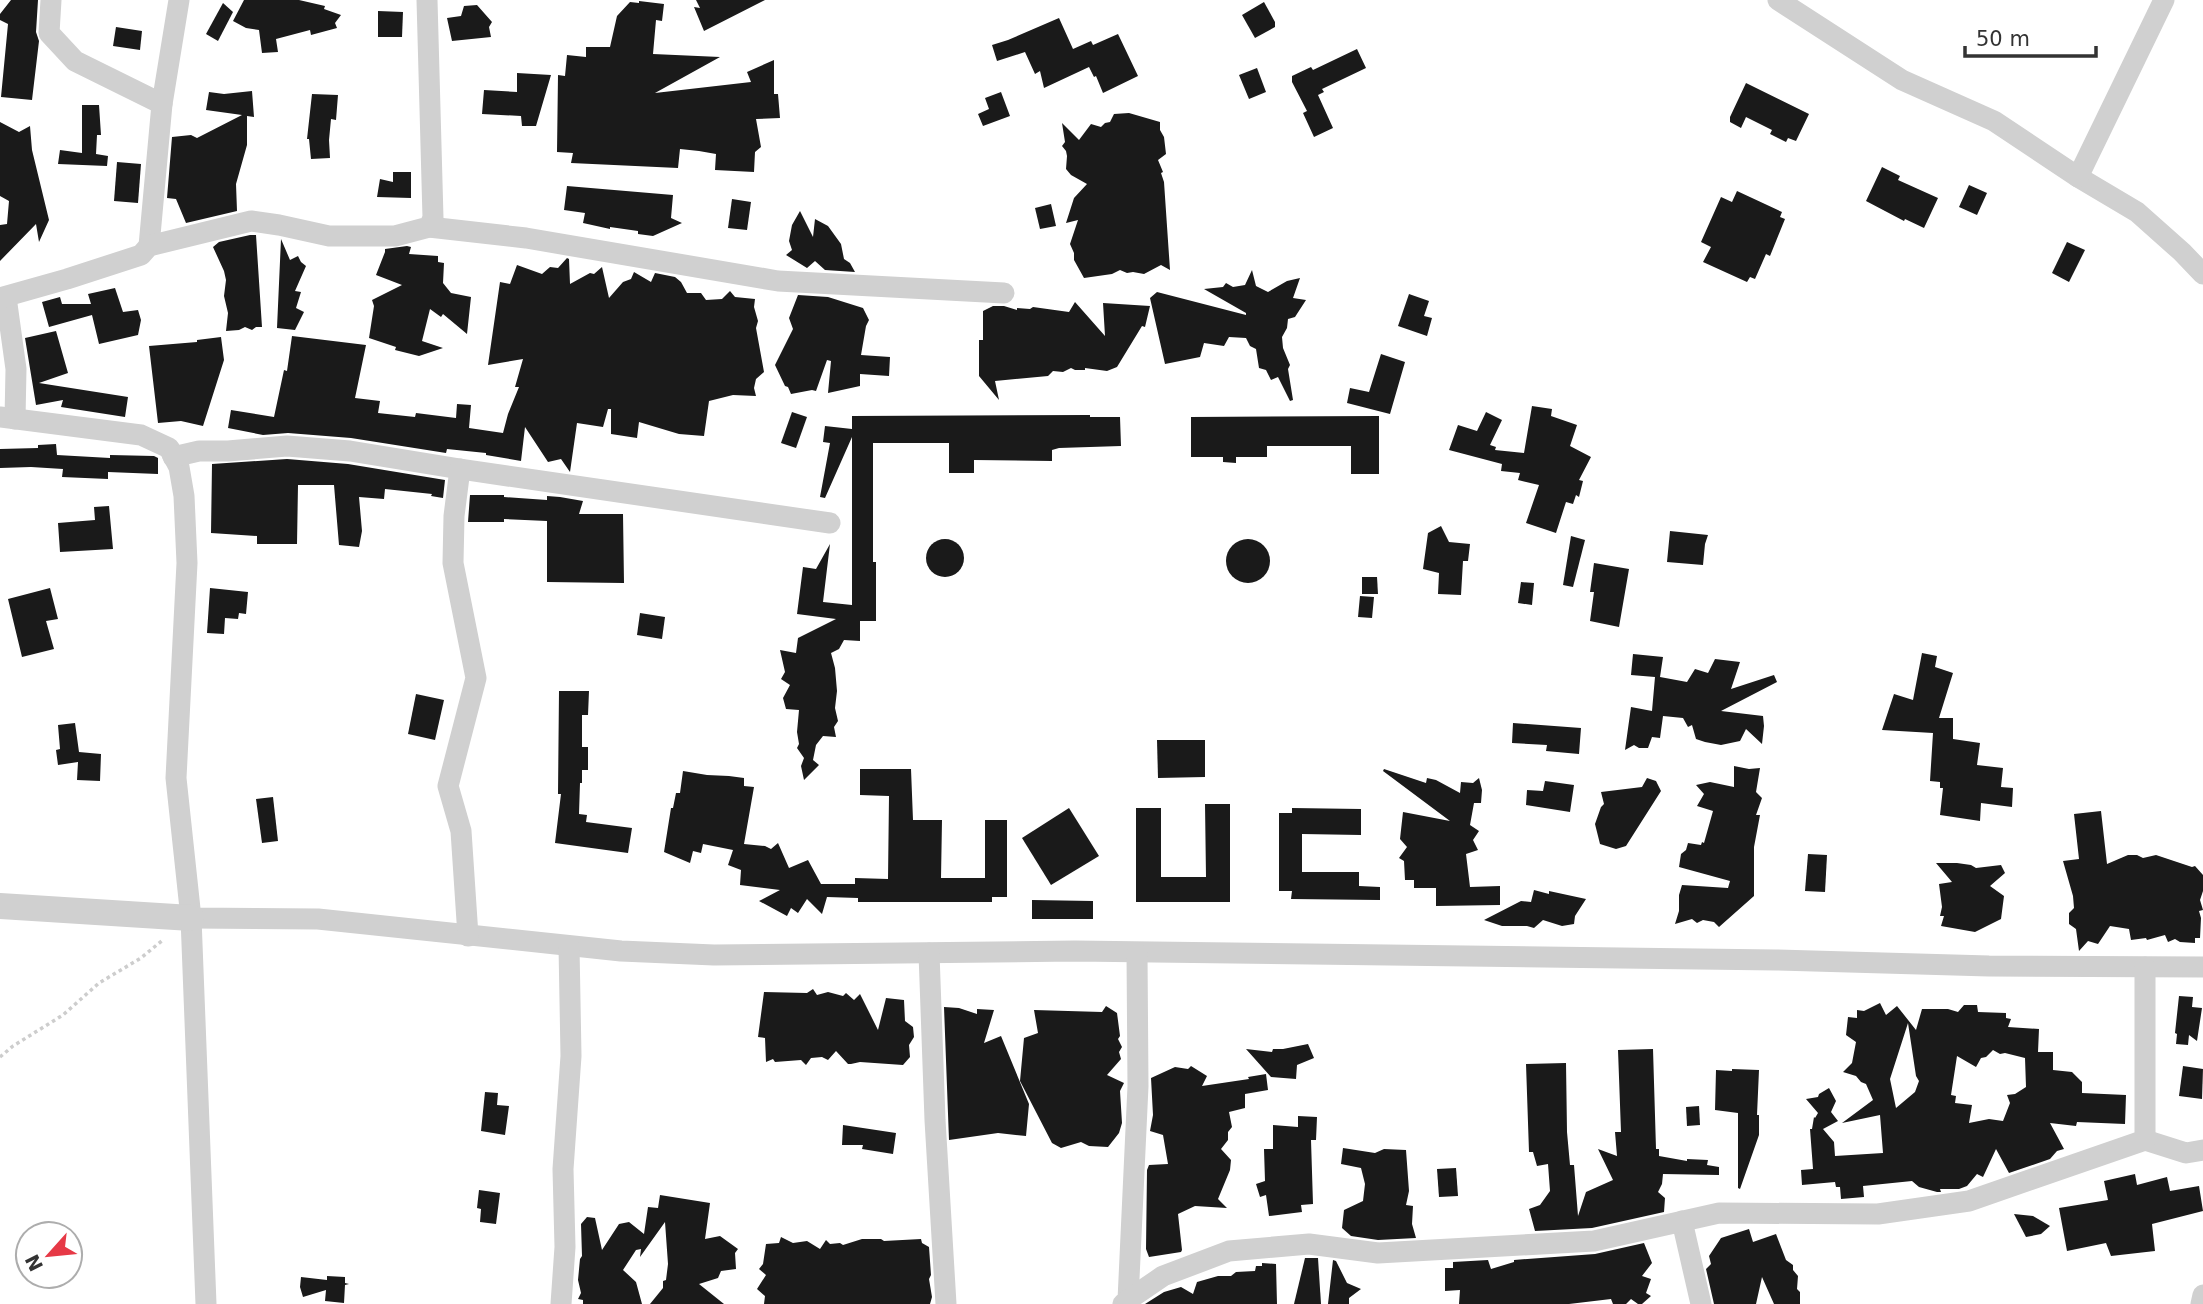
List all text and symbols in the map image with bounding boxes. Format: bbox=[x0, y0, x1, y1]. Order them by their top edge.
scale bar bbox=[1965, 14, 2096, 58]
text: 50 m bbox=[1976, 27, 2030, 51]
north arrow bbox=[14, 1220, 84, 1290]
text: N bbox=[20, 1251, 47, 1275]

